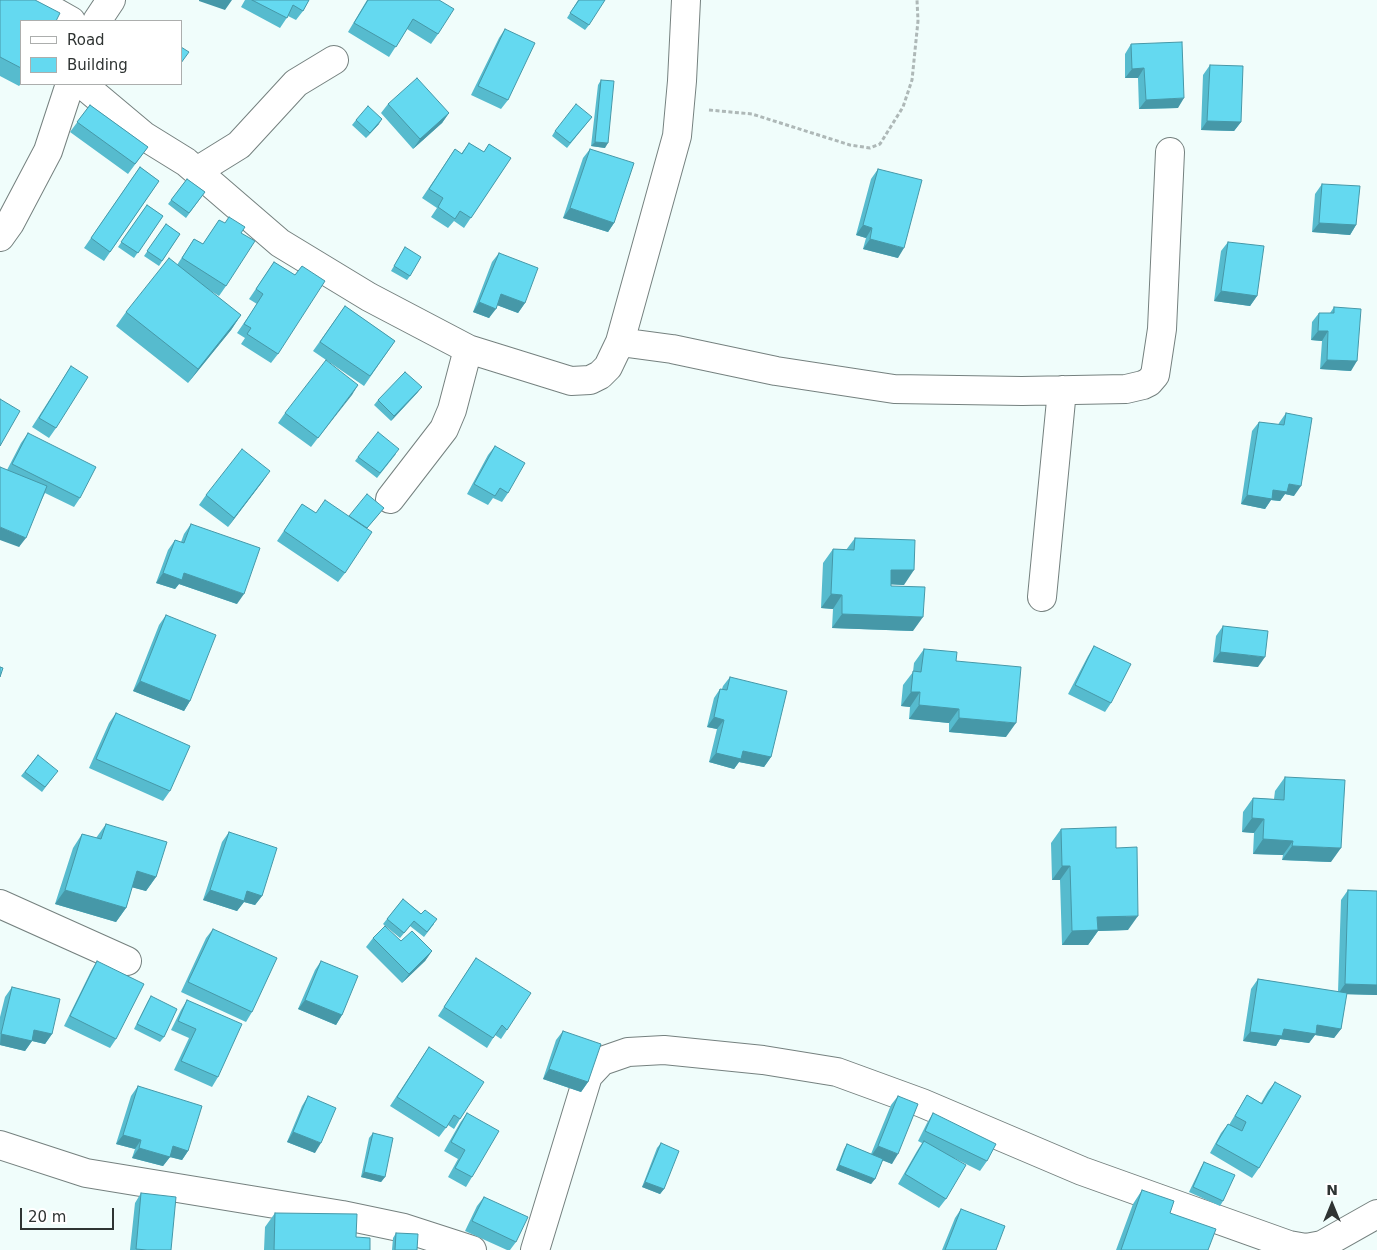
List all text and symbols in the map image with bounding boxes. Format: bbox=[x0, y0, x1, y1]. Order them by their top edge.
legend bbox=[20, 20, 182, 85]
text: Road bbox=[67, 31, 105, 49]
text: Building bbox=[67, 56, 128, 74]
north arrow bbox=[1307, 1180, 1357, 1230]
text: N bbox=[1326, 1182, 1338, 1198]
scale bar bbox=[22, 1198, 116, 1230]
text: 20 m bbox=[28, 1208, 66, 1226]

